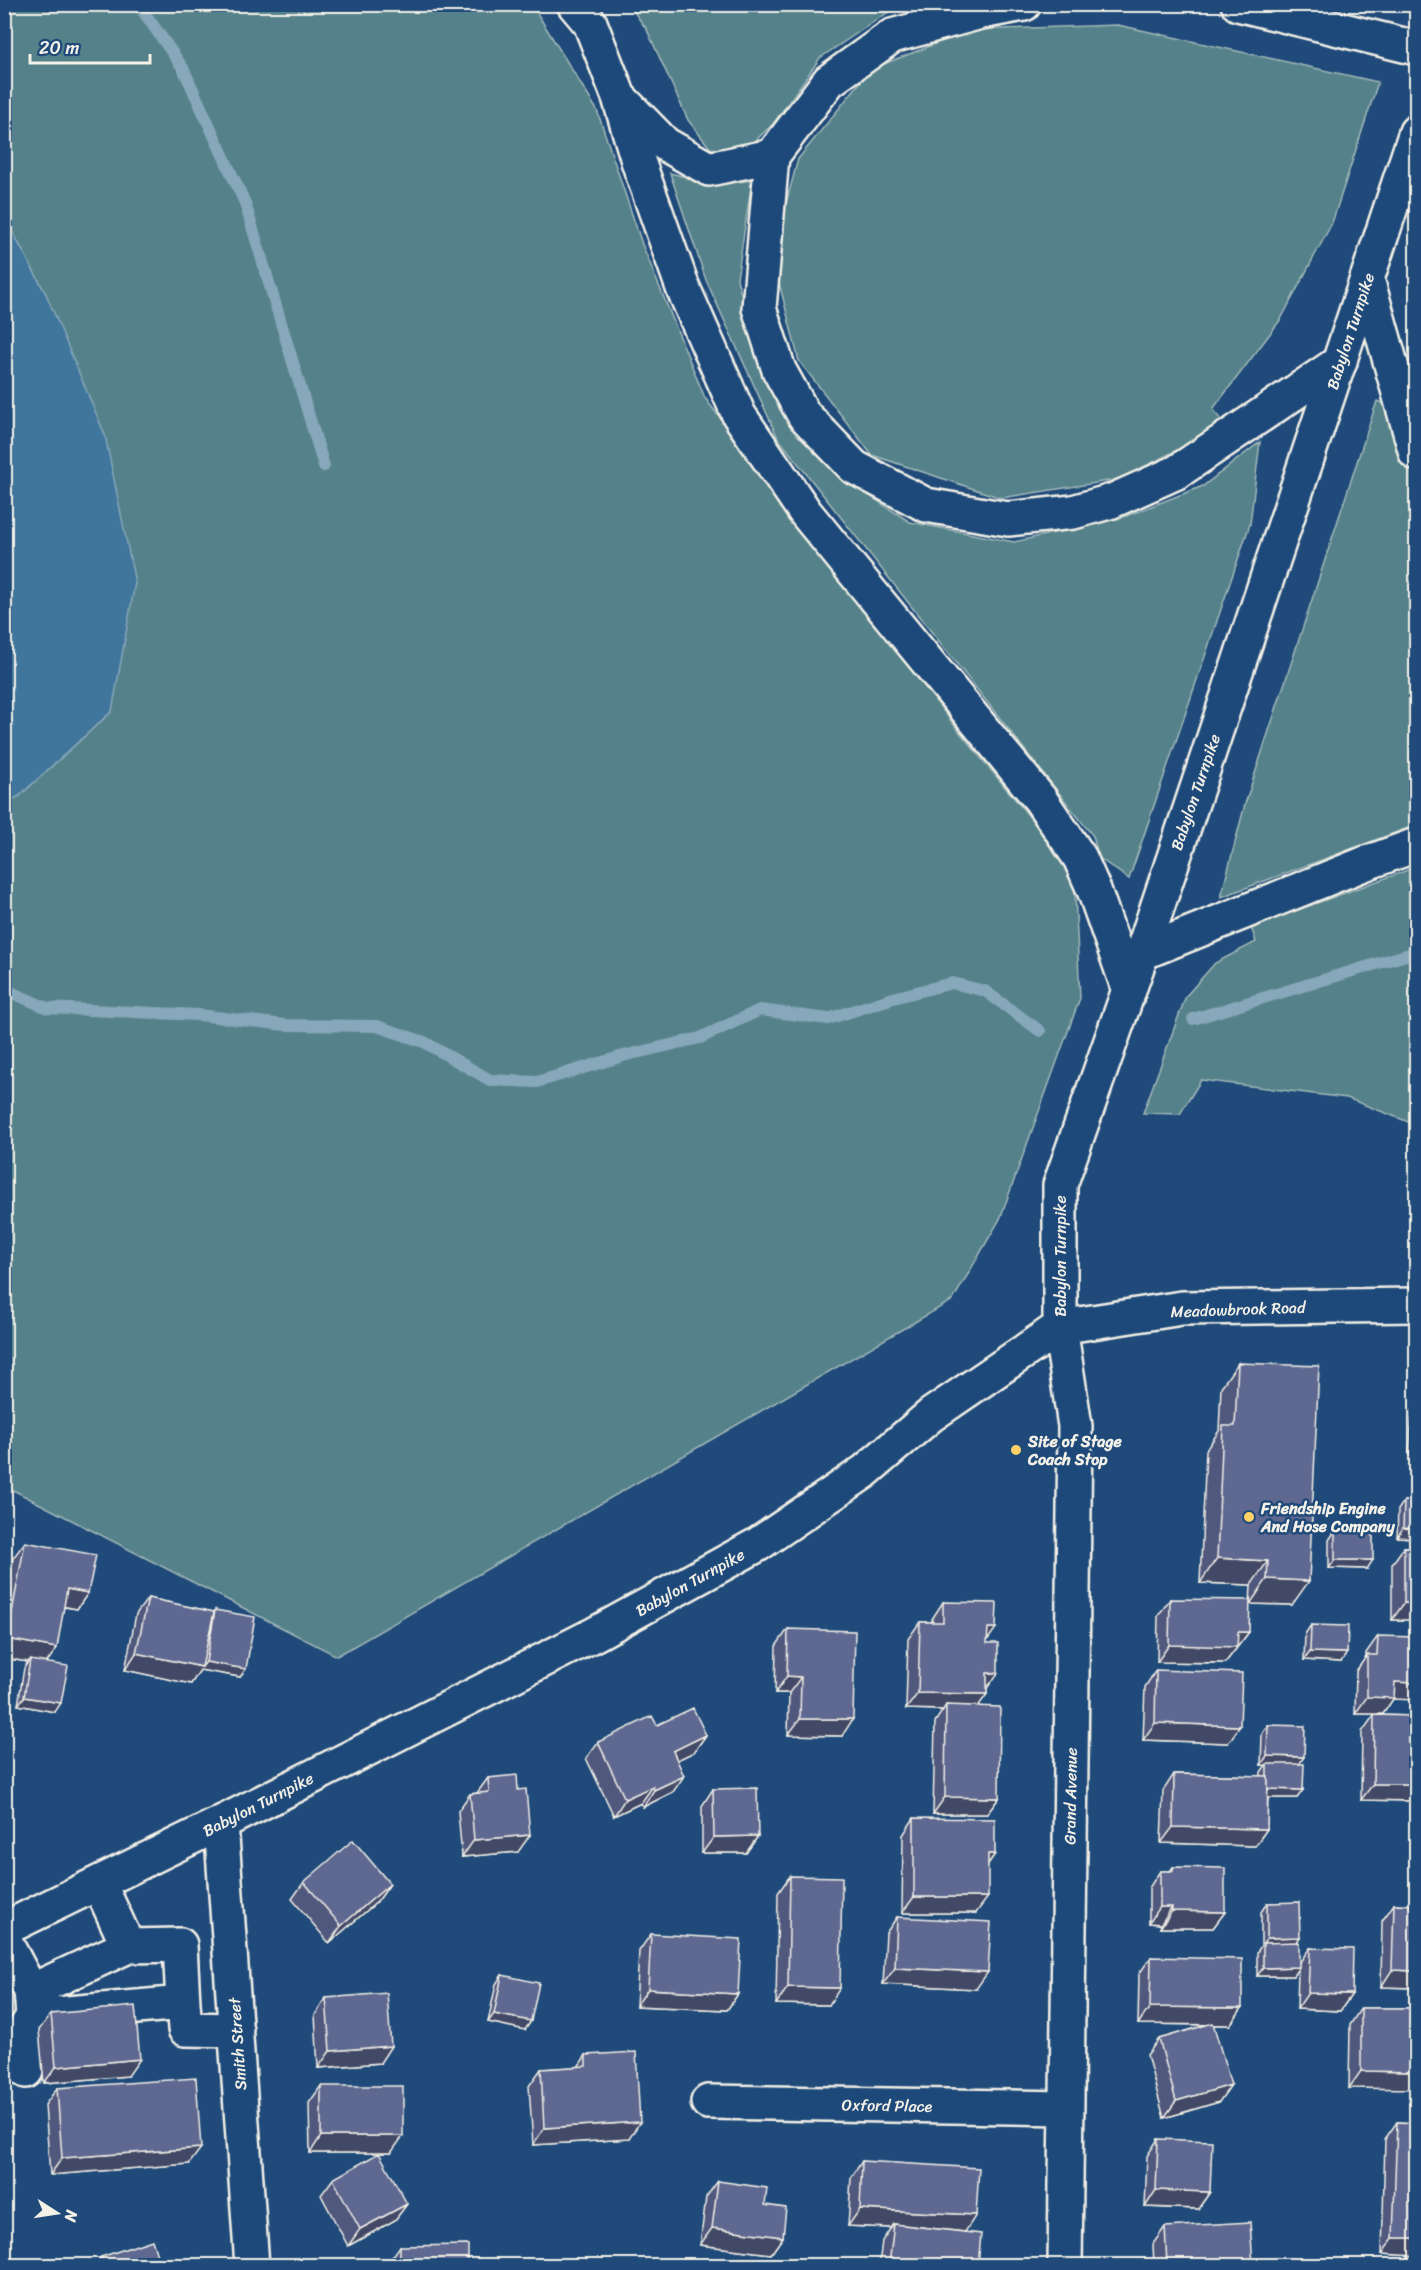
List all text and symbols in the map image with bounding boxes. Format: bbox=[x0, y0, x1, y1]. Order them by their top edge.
scale bar bbox=[30, 27, 150, 65]
text: 20 m bbox=[39, 32, 79, 64]
street label: Babylon Turnpike bbox=[1318, 269, 1383, 393]
street label: Babylon Turnpike bbox=[1162, 730, 1229, 854]
street label: Babylon Turnpike bbox=[1046, 1195, 1075, 1317]
street label: Meadowbrook Road bbox=[1170, 1293, 1307, 1326]
place label: Site of Stage Coach Stop bbox=[1027, 1427, 1122, 1474]
marker: Site of Stage Coach Stop bbox=[1009, 1443, 1023, 1457]
place label: Friendship Engine And Hose Company bbox=[1260, 1494, 1395, 1541]
marker: Friendship Engine And Hose Company bbox=[1242, 1510, 1256, 1524]
street label: Babylon Turnpike bbox=[630, 1540, 750, 1625]
street label: Grand Avenue bbox=[1055, 1747, 1086, 1845]
street label: Babylon Turnpike bbox=[197, 1764, 319, 1845]
street label: Smith Street bbox=[220, 1996, 255, 2091]
street label: Oxford Place bbox=[841, 2090, 933, 2121]
north arrow bbox=[27, 2183, 87, 2243]
text: N bbox=[56, 2207, 87, 2225]

